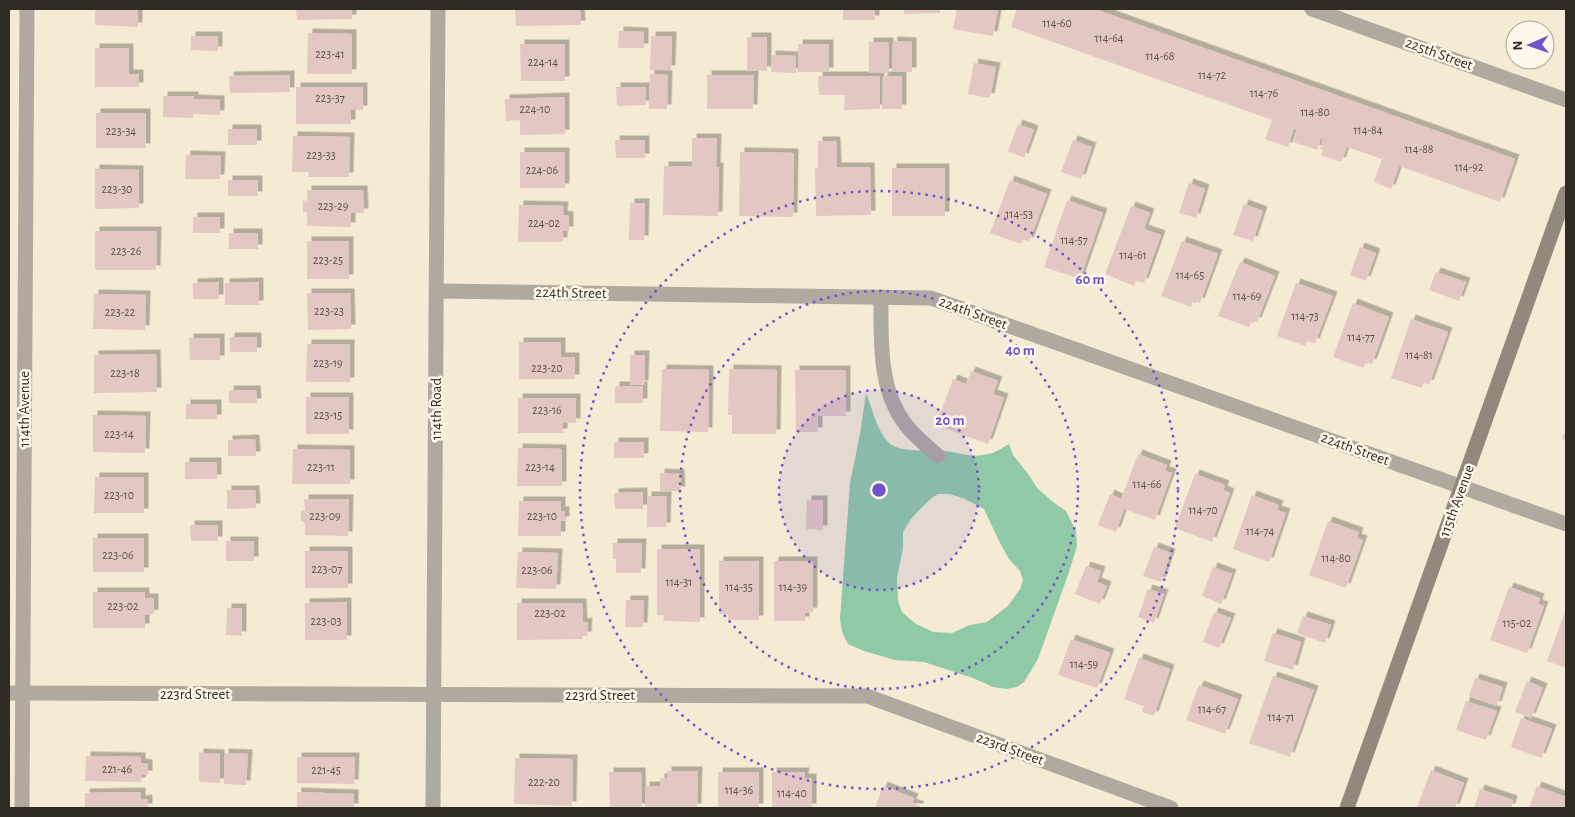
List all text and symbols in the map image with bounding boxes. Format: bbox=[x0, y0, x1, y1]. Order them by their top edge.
house number: 114-60 bbox=[1042, 17, 1072, 29]
north arrow bbox=[1505, 20, 1555, 70]
house number: 114-64 bbox=[1094, 32, 1124, 44]
street label: 225th Street bbox=[1403, 35, 1475, 73]
text: N bbox=[1511, 40, 1525, 51]
house number: 223-41 bbox=[315, 48, 345, 60]
house number: 114-68 bbox=[1145, 50, 1175, 62]
house number: 224-14 bbox=[528, 56, 558, 68]
house number: 114-72 bbox=[1198, 69, 1227, 81]
house number: 114-76 bbox=[1250, 87, 1279, 99]
house number: 223-37 bbox=[315, 92, 345, 104]
house number: 224-10 bbox=[520, 103, 550, 115]
house number: 114-80 bbox=[1300, 106, 1330, 118]
house number: 114-84 bbox=[1353, 124, 1383, 136]
house number: 223-34 bbox=[106, 125, 136, 137]
house number: 114-88 bbox=[1404, 143, 1434, 155]
house number: 223-33 bbox=[306, 149, 336, 161]
house number: 114-92 bbox=[1455, 161, 1484, 173]
house number: 224-06 bbox=[526, 164, 559, 176]
house number: 223-30 bbox=[102, 183, 132, 195]
house number: 223-29 bbox=[318, 200, 349, 212]
house number: 114-53 bbox=[1005, 208, 1033, 220]
house number: 224-02 bbox=[528, 217, 561, 229]
house number: 114-57 bbox=[1060, 234, 1088, 246]
house number: 223-26 bbox=[111, 245, 142, 257]
house number: 114-61 bbox=[1119, 249, 1147, 261]
house number: 223-25 bbox=[313, 254, 343, 266]
house number: 114-65 bbox=[1176, 269, 1204, 281]
text: 60 m bbox=[1075, 272, 1105, 287]
street label: 224th Street bbox=[535, 285, 607, 301]
house number: 114-69 bbox=[1233, 290, 1262, 302]
street label: 224th Street bbox=[937, 294, 1009, 332]
house number: 223-23 bbox=[314, 305, 344, 317]
house number: 223-22 bbox=[105, 306, 136, 318]
house number: 114-73 bbox=[1291, 310, 1319, 322]
house number: 114-77 bbox=[1347, 331, 1375, 343]
text: 40 m bbox=[1005, 343, 1035, 358]
house number: 114-81 bbox=[1405, 349, 1433, 361]
house number: 223-19 bbox=[313, 357, 343, 369]
house number: 223-20 bbox=[531, 362, 563, 374]
house number: 223-18 bbox=[110, 367, 140, 379]
street label: 114th Avenue bbox=[17, 371, 32, 447]
street label: 114th Road bbox=[429, 378, 444, 440]
house number: 223-16 bbox=[532, 404, 562, 416]
house number: 223-15 bbox=[314, 409, 342, 421]
text: 20 m bbox=[935, 413, 965, 428]
house number: 223-14 bbox=[104, 428, 134, 440]
street label: 224th Street bbox=[1319, 430, 1391, 468]
house number: 223-11 bbox=[307, 461, 335, 473]
house number: 223-14 bbox=[525, 461, 555, 473]
street label: 115th Avenue bbox=[1437, 463, 1477, 539]
house number: 114-66 bbox=[1133, 478, 1162, 490]
centre of rings bbox=[870, 481, 888, 499]
house number: 223-10 bbox=[104, 489, 134, 501]
house number: 114-70 bbox=[1188, 504, 1218, 516]
house number: 223-09 bbox=[309, 510, 341, 522]
house number: 223-10 bbox=[527, 510, 557, 522]
house number: 114-74 bbox=[1246, 525, 1274, 537]
house number: 223-06 bbox=[102, 549, 134, 561]
house number: 114-80 bbox=[1321, 552, 1351, 564]
house number: 223-07 bbox=[312, 563, 342, 575]
house number: 223-06 bbox=[521, 564, 553, 576]
house number: 114-31 bbox=[666, 576, 692, 588]
house number: 114-35 bbox=[725, 581, 753, 593]
house number: 114-39 bbox=[779, 581, 808, 593]
house number: 223-02 bbox=[107, 600, 139, 612]
house number: 223-02 bbox=[534, 607, 566, 619]
house number: 223-03 bbox=[311, 615, 341, 627]
house number: 115-02 bbox=[1503, 617, 1532, 629]
house number: 114-59 bbox=[1070, 658, 1099, 670]
street label: 223rd Street bbox=[160, 687, 230, 702]
street label: 223rd Street bbox=[565, 688, 635, 703]
house number: 114-67 bbox=[1198, 703, 1226, 715]
house number: 114-71 bbox=[1268, 711, 1294, 723]
street label: 223rd Street bbox=[974, 730, 1046, 768]
house number: 221-46 bbox=[102, 763, 132, 775]
house number: 221-45 bbox=[311, 764, 341, 776]
house number: 222-20 bbox=[528, 776, 560, 788]
house number: 114-36 bbox=[725, 784, 754, 796]
house number: 114-40 bbox=[777, 787, 807, 799]

